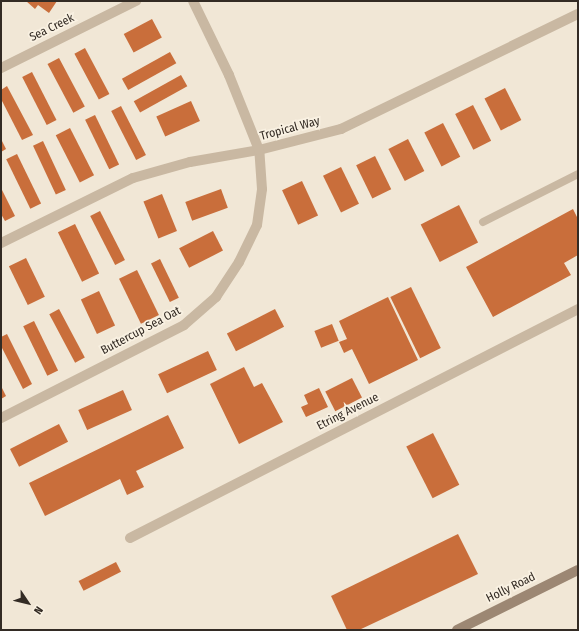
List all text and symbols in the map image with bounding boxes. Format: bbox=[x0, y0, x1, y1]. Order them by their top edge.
street label: Sea Creek bbox=[27, 11, 77, 45]
street label: Tropical Way bbox=[259, 114, 321, 144]
street label: Buttercup Sea Oat bbox=[99, 304, 183, 358]
street label: Etring Avenue bbox=[315, 390, 381, 434]
street label: Holly Road bbox=[484, 570, 538, 606]
north arrow bbox=[8, 583, 48, 623]
text: N bbox=[31, 604, 45, 617]

